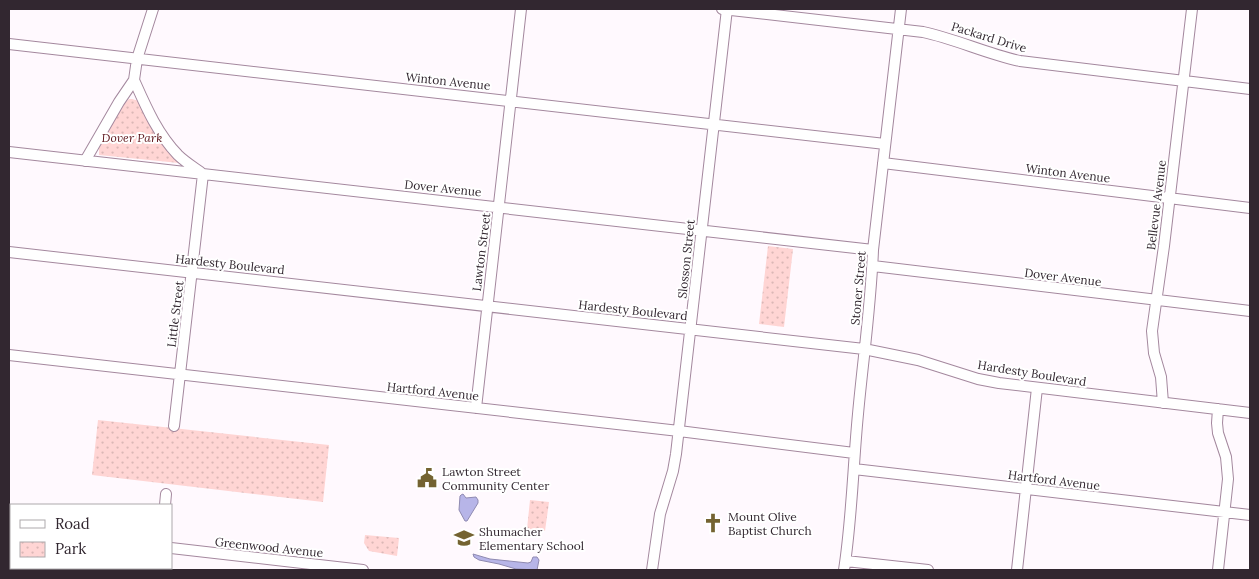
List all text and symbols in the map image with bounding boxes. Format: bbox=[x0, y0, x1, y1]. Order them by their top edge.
street label: Packard Drive bbox=[950, 18, 1029, 56]
street label: Winton Avenue bbox=[405, 69, 492, 93]
park label: Dover Park bbox=[102, 130, 162, 145]
street label: Bellevue Avenue bbox=[1143, 159, 1169, 251]
street label: Winton Avenue bbox=[1025, 160, 1112, 186]
street label: Dover Avenue bbox=[404, 176, 483, 200]
street label: Lawton Street bbox=[469, 212, 493, 292]
street label: Slosson Street bbox=[674, 218, 698, 299]
street label: Stoner Street bbox=[847, 250, 869, 326]
street label: Hardesty Boulevard bbox=[175, 251, 285, 277]
street label: Dover Avenue bbox=[1024, 265, 1103, 289]
street label: Little Street bbox=[163, 280, 187, 348]
street label: Hardesty Boulevard bbox=[578, 297, 688, 323]
street label: Hardesty Boulevard bbox=[977, 357, 1087, 389]
street label: Hartford Avenue bbox=[386, 379, 480, 403]
place label: Lawton Street Community Center bbox=[442, 464, 550, 493]
public building icon: Lawton Street Community Center bbox=[416, 467, 438, 489]
street label: Hartford Avenue bbox=[1007, 467, 1101, 493]
legend bbox=[10, 504, 172, 569]
place label: Mount Olive Baptist Church bbox=[728, 509, 812, 538]
church icon: Mount Olive Baptist Church bbox=[702, 512, 724, 534]
text: Road bbox=[55, 514, 90, 533]
place label: Shumacher Elementary School bbox=[479, 524, 584, 553]
school or university icon: Shumacher Elementary School bbox=[453, 527, 475, 549]
street label: Greenwood Avenue bbox=[214, 534, 324, 560]
text: Park bbox=[55, 539, 86, 558]

